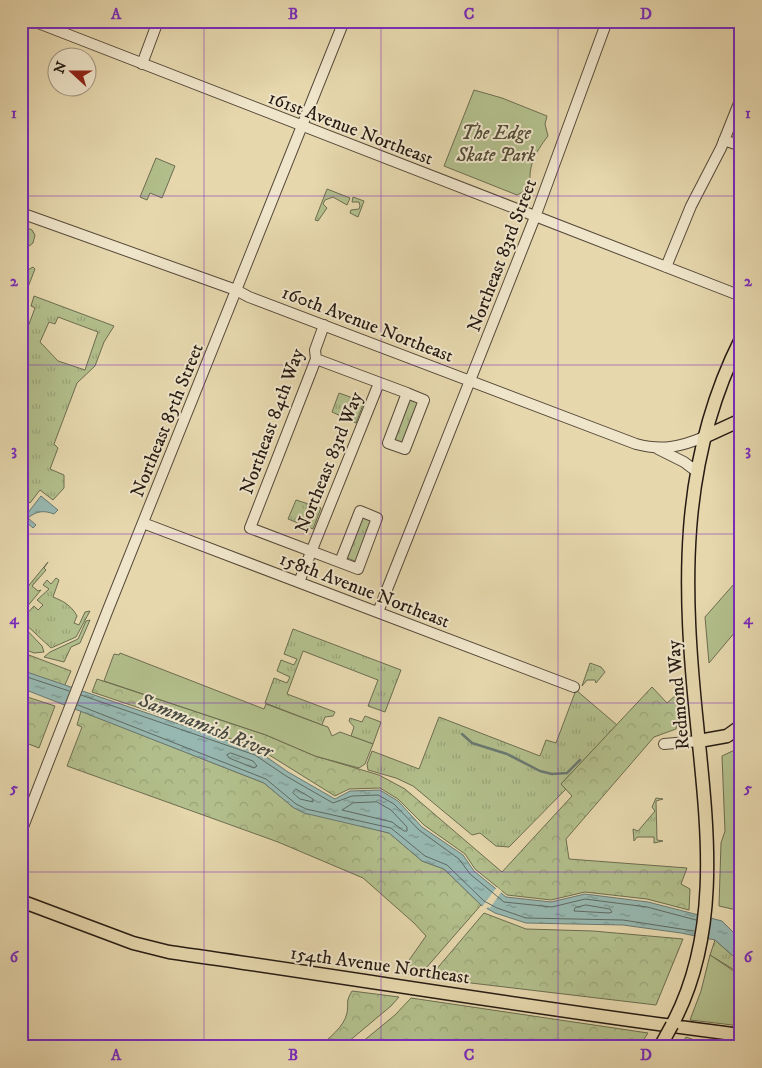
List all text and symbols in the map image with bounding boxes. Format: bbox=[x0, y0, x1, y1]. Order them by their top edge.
text: A bbox=[110, 4, 122, 24]
text: B bbox=[288, 4, 298, 24]
text: C bbox=[464, 4, 474, 24]
text: D bbox=[640, 4, 652, 24]
north arrow bbox=[48, 48, 98, 98]
text: N bbox=[50, 59, 71, 76]
street label: 161st Avenue Northeast bbox=[265, 86, 436, 170]
text: 1 bbox=[11, 103, 17, 123]
text: 1 bbox=[745, 103, 751, 123]
park label: The Edge Skate Park bbox=[455, 122, 536, 167]
street label: Northeast 83rd Street bbox=[463, 176, 542, 335]
text: 2 bbox=[10, 271, 19, 291]
text: 2 bbox=[744, 271, 753, 291]
street label: 160th Avenue Northeast bbox=[278, 281, 456, 368]
street label: Northeast 85th Street bbox=[126, 340, 209, 501]
street label: Northeast 84th Way bbox=[235, 344, 310, 498]
street label: Northeast 83rd Way bbox=[291, 388, 369, 537]
text: 3 bbox=[11, 440, 17, 460]
text: 3 bbox=[745, 440, 751, 460]
street label: 158th Avenue Northeast bbox=[276, 547, 453, 633]
text: 4 bbox=[8, 609, 19, 629]
text: 4 bbox=[742, 609, 753, 629]
street label: Redmond Way bbox=[662, 638, 695, 751]
water label: Sammamish River bbox=[134, 688, 278, 765]
text: 5 bbox=[9, 778, 18, 798]
text: 5 bbox=[743, 778, 752, 798]
street label: 154th Avenue Northeast bbox=[289, 942, 471, 989]
text: 6 bbox=[10, 947, 20, 967]
text: 6 bbox=[744, 947, 754, 967]
text: A bbox=[110, 1045, 122, 1065]
text: B bbox=[288, 1045, 298, 1065]
text: C bbox=[464, 1045, 474, 1065]
text: D bbox=[640, 1045, 652, 1065]

